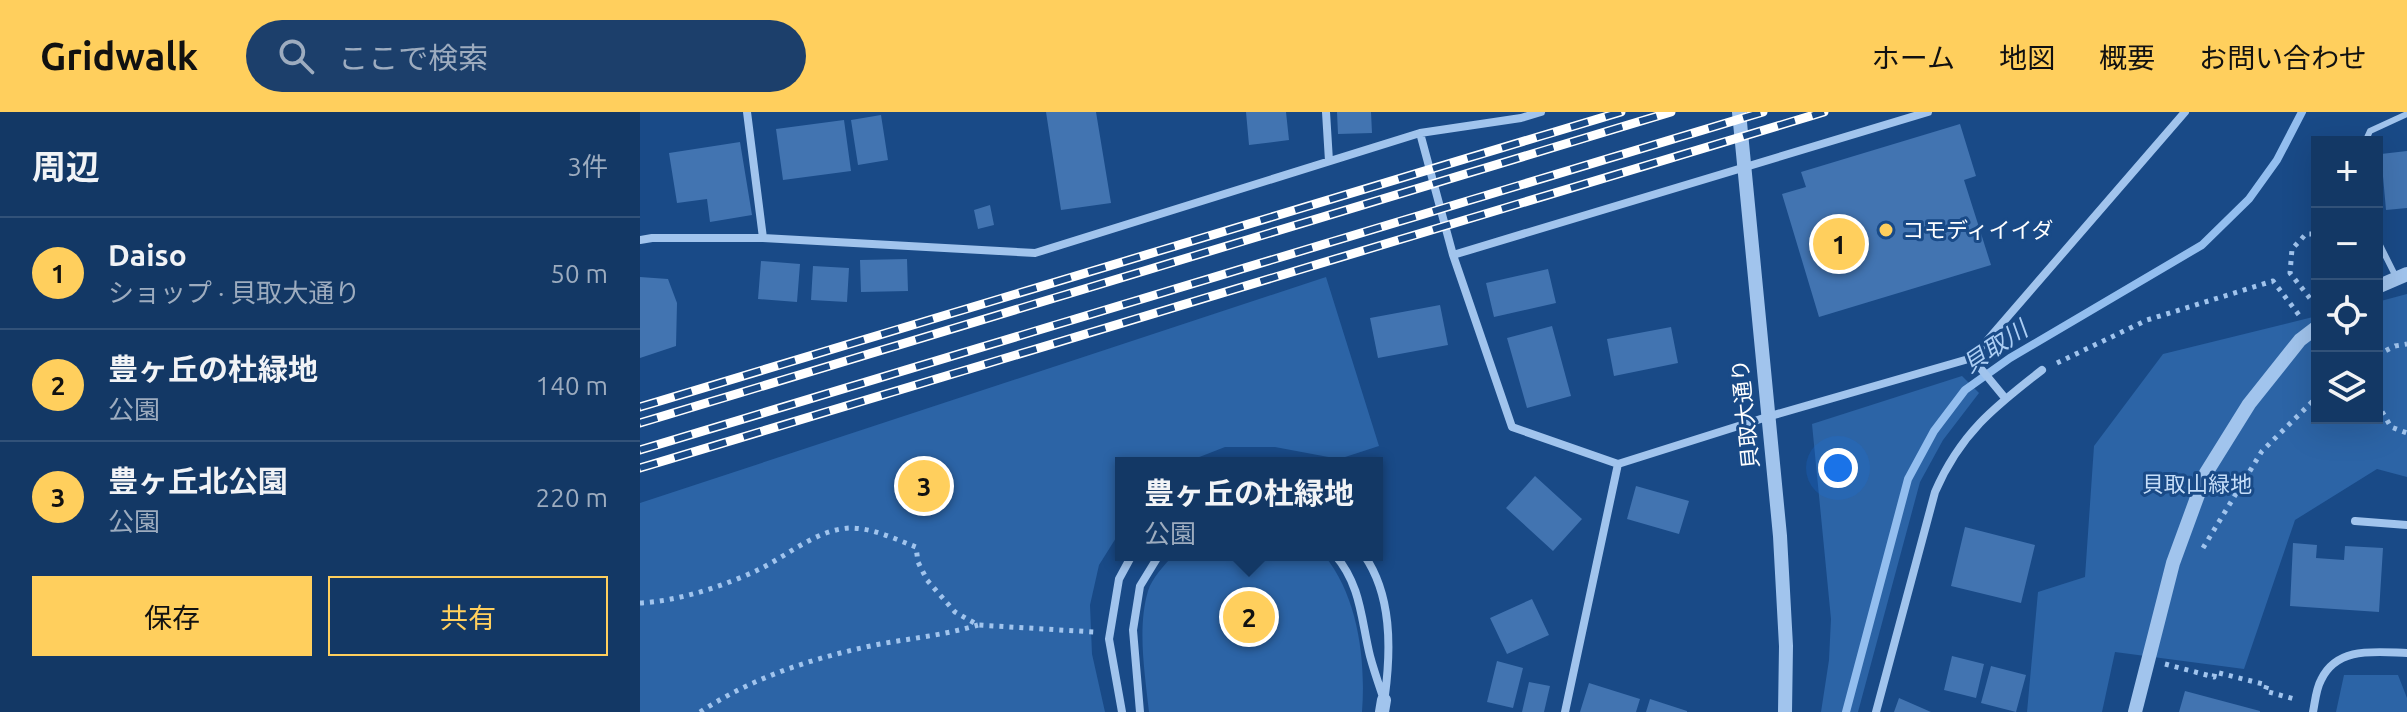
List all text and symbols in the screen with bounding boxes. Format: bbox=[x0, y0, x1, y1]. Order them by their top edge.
search box bbox=[246, 20, 806, 92]
icon: search bbox=[274, 34, 318, 78]
text: Gridwalk bbox=[40, 35, 198, 77]
text: ここで検索 bbox=[338, 41, 488, 75]
text: ホーム bbox=[1872, 42, 1955, 73]
text: 地図 bbox=[1999, 42, 2055, 73]
text: 概要 bbox=[2099, 42, 2155, 73]
text: お問い合わせ bbox=[2199, 42, 2367, 73]
map controls bbox=[2311, 136, 2383, 424]
button: + bbox=[2311, 136, 2383, 208]
text: 周辺 bbox=[32, 147, 100, 185]
text: 3件 bbox=[567, 152, 608, 181]
button: − bbox=[2311, 208, 2383, 280]
pin: 1 bbox=[1813, 214, 1865, 274]
place label: コモディイイダ bbox=[1902, 217, 2054, 242]
marker: コモディイイダ bbox=[1877, 221, 1895, 239]
text: Daiso bbox=[108, 238, 187, 272]
text: 1 bbox=[51, 259, 65, 288]
text: 50 m bbox=[550, 259, 608, 288]
text: ショップ · 貝取大通り bbox=[108, 278, 360, 307]
button: locate bbox=[2311, 280, 2383, 352]
water label: 貝取川 bbox=[1957, 314, 2035, 378]
text: 豊ヶ丘の杜緑地 bbox=[108, 352, 318, 386]
button: layers bbox=[2311, 352, 2383, 424]
street label: 貝取大通り bbox=[1726, 358, 1763, 470]
text: 2 bbox=[51, 371, 65, 400]
text: 140 m bbox=[536, 371, 608, 400]
text: 公園 bbox=[108, 395, 160, 424]
your location bbox=[1818, 448, 1858, 488]
pin: 3 bbox=[898, 456, 950, 516]
popup bbox=[1115, 457, 1383, 561]
text: 豊ヶ丘北公園 bbox=[108, 464, 288, 498]
park label: 貝取山緑地 bbox=[2142, 471, 2252, 496]
text: 豊ヶ丘の杜緑地 bbox=[1144, 476, 1354, 510]
text: 3 bbox=[51, 483, 65, 512]
text: 220 m bbox=[536, 483, 608, 512]
text: 公園 bbox=[108, 507, 160, 536]
text: 公園 bbox=[1144, 519, 1196, 548]
button: 保存 bbox=[32, 576, 312, 656]
button: 共有 bbox=[328, 576, 608, 656]
pin: 2 bbox=[1223, 587, 1275, 647]

